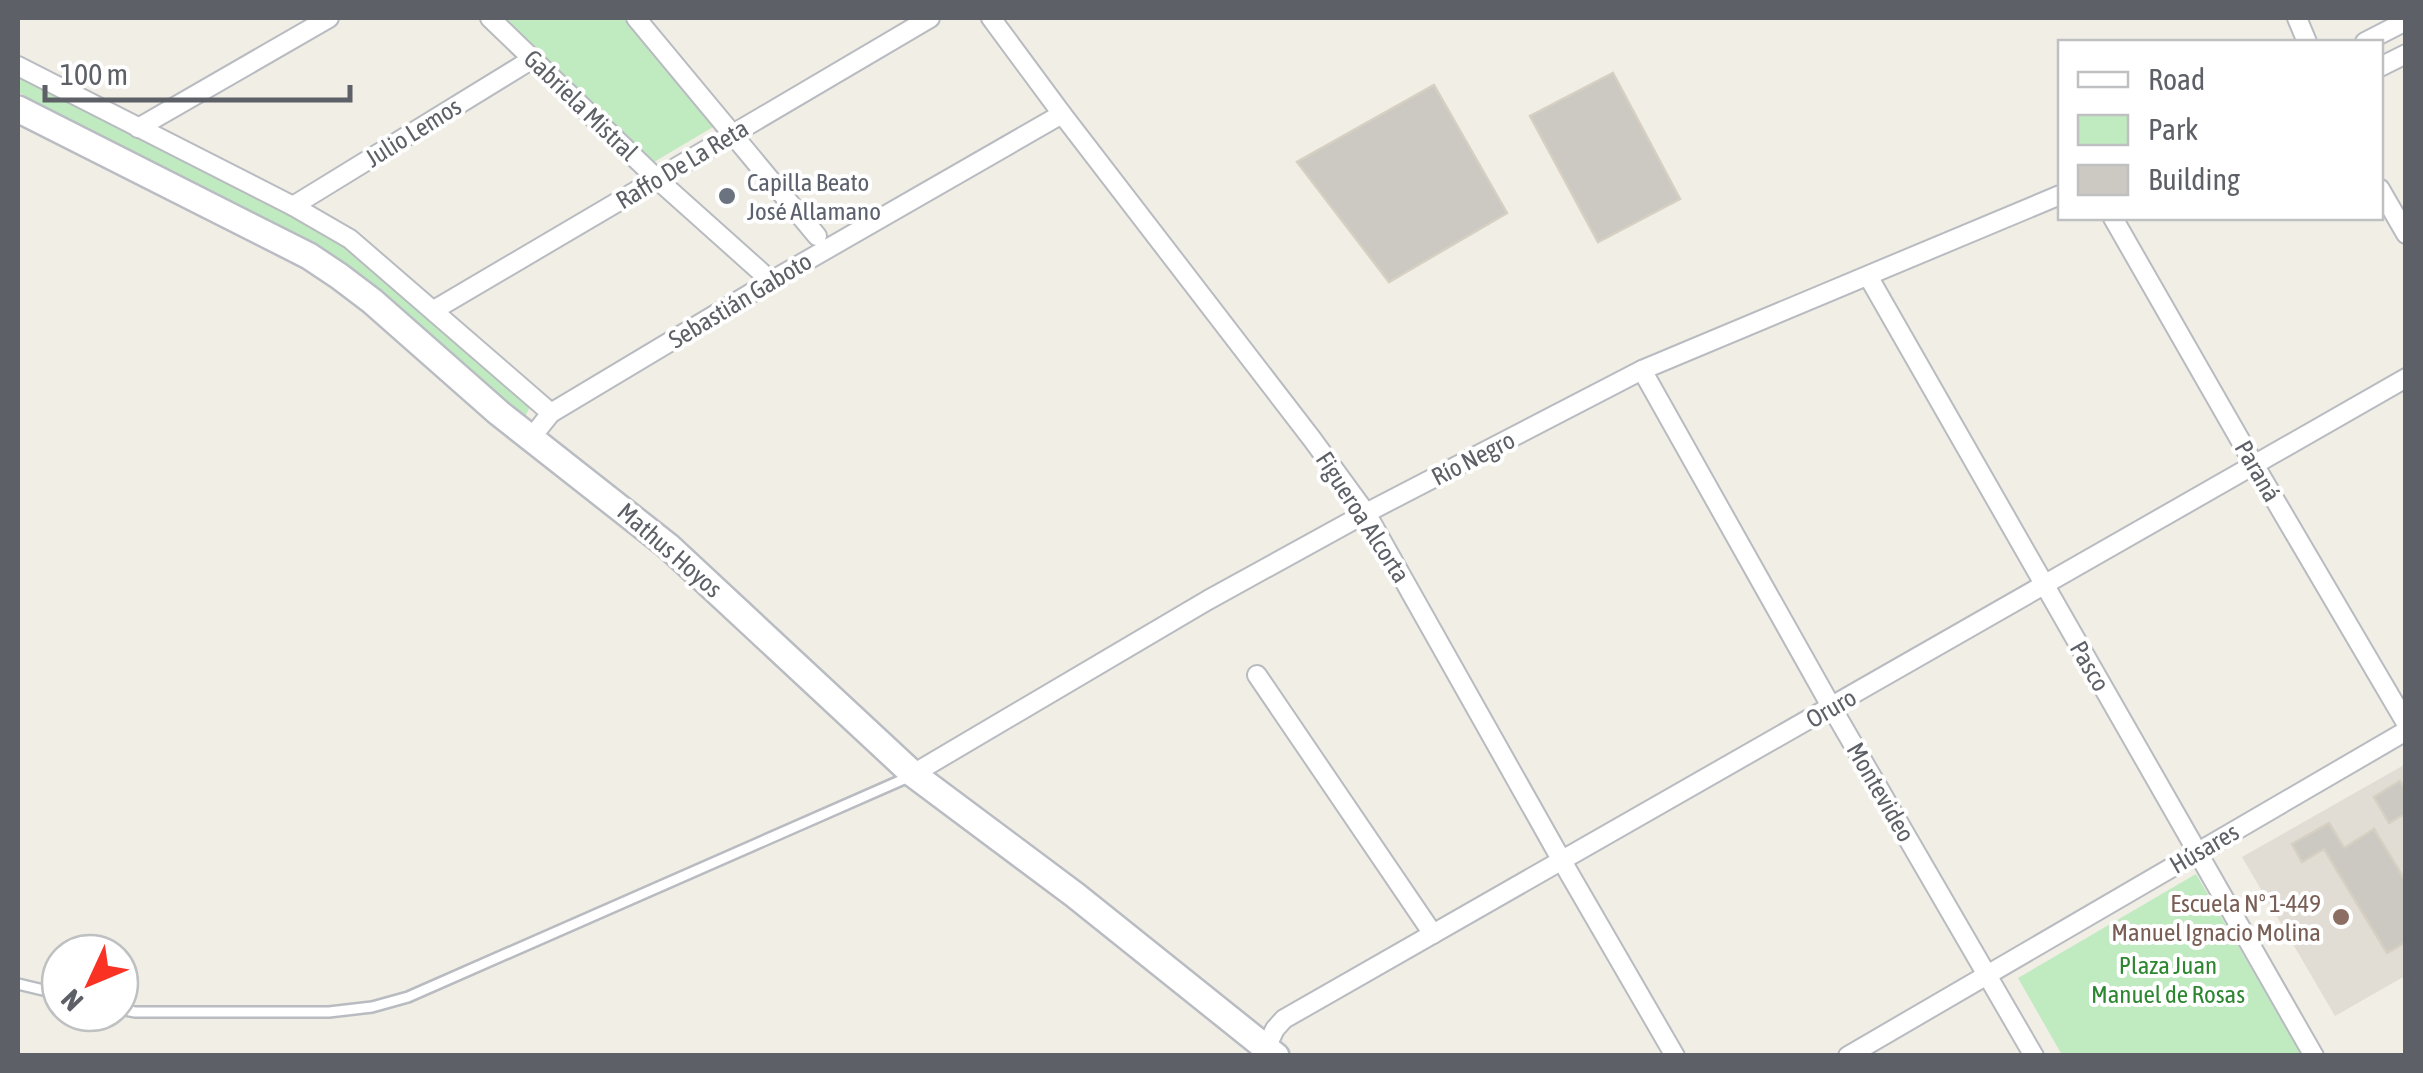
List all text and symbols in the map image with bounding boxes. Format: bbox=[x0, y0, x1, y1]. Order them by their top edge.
scale bar bbox=[45, 40, 350, 102]
legend bbox=[2058, 40, 2383, 220]
street label: Gabriela Mistral bbox=[519, 44, 644, 166]
text: 100 m bbox=[60, 57, 128, 91]
text: Road bbox=[2148, 62, 2205, 96]
street label: Julio Lemos bbox=[360, 92, 466, 172]
text: Park bbox=[2148, 112, 2198, 146]
street label: Raffo De La Reta bbox=[611, 114, 753, 214]
text: Building bbox=[2148, 162, 2240, 196]
place label: Capilla Beato José Allamano bbox=[747, 168, 881, 225]
marker: Capilla Beato José Allamano bbox=[716, 185, 738, 207]
street label: Sebastián Gaboto bbox=[664, 246, 816, 354]
street label: Río Negro bbox=[1427, 425, 1519, 491]
street label: Paraná bbox=[2229, 436, 2287, 506]
street label: Figueroa Alcorta bbox=[1310, 447, 1416, 587]
street label: Mathus Hoyos bbox=[612, 497, 728, 603]
street label: Pasco bbox=[2065, 636, 2115, 696]
street label: Oruro bbox=[1801, 683, 1861, 733]
street label: Montevideo bbox=[1841, 738, 1921, 846]
street label: Húsares bbox=[2165, 817, 2243, 879]
place label: Escuela Nº 1-449 Manuel Ignacio Molina bbox=[2111, 889, 2321, 946]
marker: Escuela Nº 1-449 Manuel Ignacio Molina bbox=[2330, 906, 2352, 928]
north arrow bbox=[40, 933, 140, 1033]
park label: Plaza Juan Manuel de Rosas bbox=[2091, 951, 2245, 1008]
text: N bbox=[55, 983, 89, 1017]

